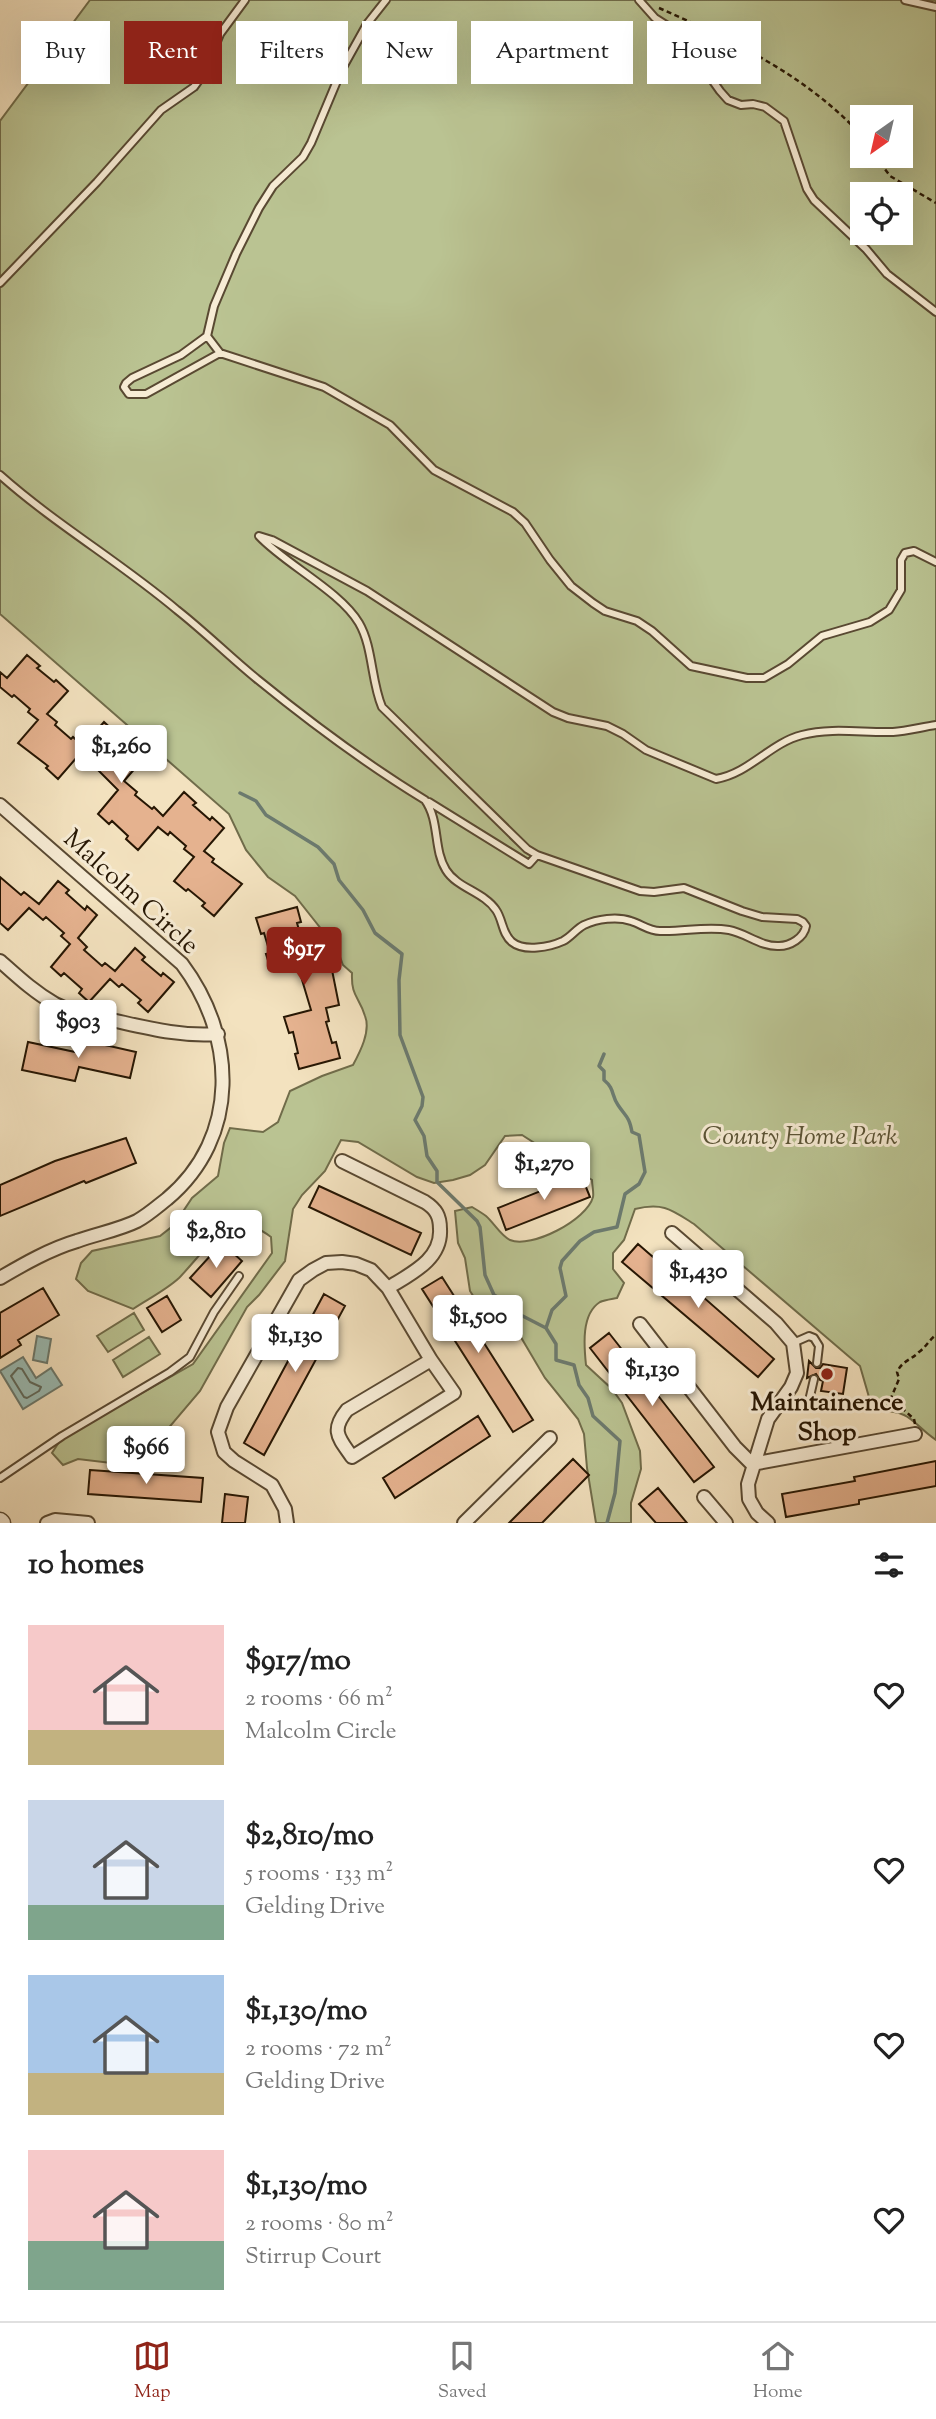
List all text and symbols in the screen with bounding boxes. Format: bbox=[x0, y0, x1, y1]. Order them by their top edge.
chip: Buy bbox=[21, 21, 110, 84]
chip: Rent bbox=[124, 21, 222, 84]
chip: Filters bbox=[236, 21, 348, 84]
chip: New bbox=[362, 21, 457, 84]
chip: Apartment bbox=[471, 21, 633, 84]
chip: House bbox=[647, 21, 761, 84]
north arrow bbox=[850, 105, 914, 168]
map controls bbox=[850, 105, 913, 245]
button: locate bbox=[850, 182, 913, 245]
pin: $1,260 bbox=[64, 726, 178, 785]
text: $1,260 bbox=[91, 731, 151, 764]
street label: Malcolm Circle bbox=[54, 822, 206, 964]
pin: $917 bbox=[263, 928, 345, 987]
text: $917 bbox=[283, 933, 325, 966]
pin: $903 bbox=[37, 1000, 119, 1060]
text: $903 bbox=[56, 1006, 100, 1039]
park label: County Home Park bbox=[703, 1119, 898, 1156]
pin: $1,270 bbox=[487, 1142, 601, 1202]
text: $1,270 bbox=[514, 1148, 574, 1181]
pin: $2,810 bbox=[159, 1210, 273, 1270]
text: $2,810 bbox=[186, 1216, 246, 1249]
pin: $1,430 bbox=[641, 1250, 755, 1310]
text: $1,430 bbox=[669, 1256, 727, 1289]
pin: $1,500 bbox=[421, 1296, 535, 1355]
text: $1,500 bbox=[449, 1301, 507, 1334]
pin: $1,130 bbox=[238, 1314, 352, 1374]
text: $1,130 bbox=[268, 1320, 322, 1353]
pin: $1,130 bbox=[595, 1348, 709, 1408]
text: $1,130 bbox=[625, 1354, 679, 1387]
marker: Maintainence Shop bbox=[819, 1366, 835, 1382]
place label: Maintainence Shop bbox=[751, 1385, 903, 1452]
pin: $966 bbox=[105, 1426, 187, 1486]
text: $966 bbox=[123, 1432, 169, 1465]
text: 10 homes bbox=[28, 1544, 144, 1587]
icon: filters bbox=[870, 1546, 908, 1584]
text: $917/mo bbox=[245, 1640, 351, 1683]
icon: home bbox=[84, 1653, 168, 1737]
icon: heart bbox=[870, 1676, 908, 1714]
text: 2 rooms · 66 m² bbox=[245, 1683, 393, 1716]
text: Malcolm Circle bbox=[245, 1716, 397, 1749]
text: $2,810/mo bbox=[245, 1815, 374, 1858]
icon: home bbox=[84, 1828, 168, 1912]
icon: heart bbox=[870, 1851, 908, 1889]
text: 5 rooms · 133 m² bbox=[245, 1858, 393, 1891]
text: Gelding Drive bbox=[245, 1891, 385, 1924]
text: $1,130/mo bbox=[245, 1990, 367, 2033]
icon: home bbox=[84, 2003, 168, 2087]
icon: heart bbox=[870, 2026, 908, 2064]
text: 2 rooms · 72 m² bbox=[245, 2033, 392, 2066]
text: Gelding Drive bbox=[245, 2066, 385, 2099]
text: $1,130/mo bbox=[245, 2165, 367, 2208]
icon: home bbox=[84, 2178, 168, 2262]
icon: heart bbox=[870, 2201, 908, 2239]
text: 2 rooms · 80 m² bbox=[245, 2208, 393, 2241]
text: Stirrup Court bbox=[245, 2241, 381, 2274]
tab: Map bbox=[133, 2337, 171, 2406]
tab: Saved bbox=[438, 2337, 486, 2406]
tab: Home bbox=[753, 2337, 803, 2406]

